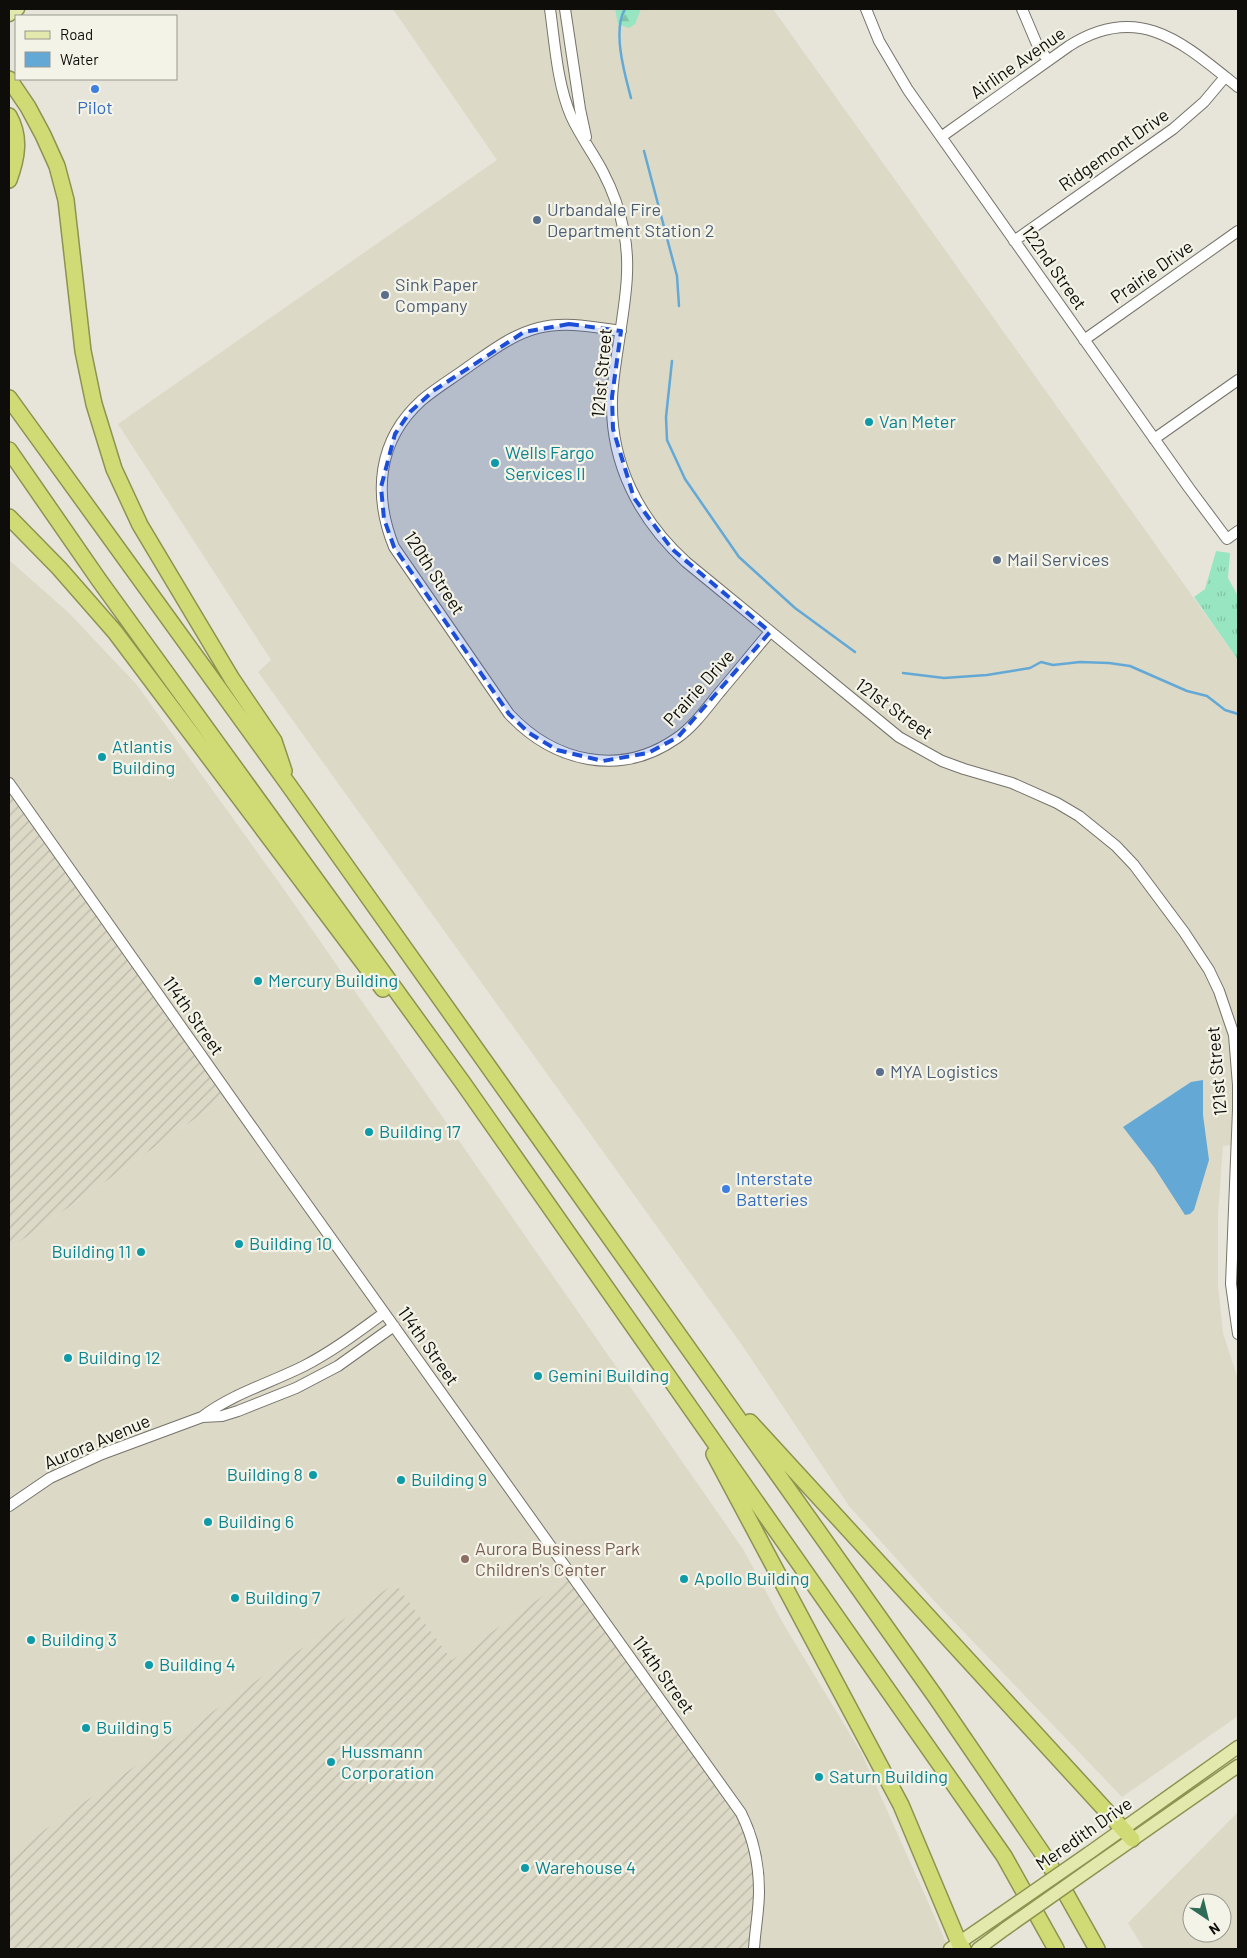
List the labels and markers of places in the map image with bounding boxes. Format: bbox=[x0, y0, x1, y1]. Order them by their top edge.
marker: Pilot bbox=[89, 83, 101, 95]
place label: Pilot bbox=[77, 96, 113, 118]
place label: Urbandale Fire Department Station 2 bbox=[547, 198, 715, 241]
marker: Urbandale Fire Department Station 2 bbox=[531, 214, 543, 226]
place label: Sink Paper Company bbox=[395, 273, 479, 316]
marker: Sink Paper Company bbox=[379, 289, 391, 301]
place label: Van Meter bbox=[879, 410, 956, 432]
marker: Van Meter bbox=[863, 416, 875, 428]
place label: Wells Fargo Services II bbox=[505, 441, 595, 484]
marker: Wells Fargo Services II bbox=[489, 457, 501, 469]
place label: Mail Services bbox=[1007, 548, 1109, 570]
marker: Mail Services bbox=[991, 554, 1003, 566]
place label: Atlantis Building bbox=[112, 735, 175, 778]
marker: Atlantis Building bbox=[96, 751, 108, 763]
place label: Mercury Building bbox=[268, 969, 398, 991]
marker: Mercury Building bbox=[252, 975, 264, 987]
place label: MYA Logistics bbox=[890, 1060, 998, 1082]
marker: MYA Logistics bbox=[874, 1066, 886, 1078]
place label: Building 17 bbox=[379, 1120, 461, 1142]
marker: Building 17 bbox=[363, 1126, 375, 1138]
place label: Interstate Batteries bbox=[736, 1167, 813, 1210]
marker: Interstate Batteries bbox=[720, 1183, 732, 1195]
place label: Building 10 bbox=[249, 1232, 332, 1254]
marker: Building 10 bbox=[233, 1238, 245, 1250]
place label: Building 11 bbox=[52, 1240, 131, 1262]
marker: Building 11 bbox=[135, 1246, 147, 1258]
place label: Building 12 bbox=[78, 1346, 161, 1368]
marker: Building 12 bbox=[62, 1352, 74, 1364]
place label: Gemini Building bbox=[548, 1364, 669, 1386]
marker: Gemini Building bbox=[532, 1370, 544, 1382]
place label: Building 8 bbox=[227, 1463, 303, 1485]
place label: Building 9 bbox=[411, 1468, 487, 1490]
marker: Building 8 bbox=[307, 1469, 319, 1481]
marker: Building 9 bbox=[395, 1474, 407, 1486]
place label: Building 6 bbox=[218, 1510, 294, 1532]
marker: Building 6 bbox=[202, 1516, 214, 1528]
place label: Aurora Business Park Children's Center bbox=[475, 1537, 640, 1580]
marker: Aurora Business Park Children's Center bbox=[459, 1553, 471, 1565]
place label: Apollo Building bbox=[694, 1567, 809, 1589]
marker: Apollo Building bbox=[678, 1573, 690, 1585]
place label: Building 7 bbox=[245, 1586, 321, 1608]
marker: Building 7 bbox=[229, 1592, 241, 1604]
place label: Building 3 bbox=[41, 1628, 117, 1650]
marker: Building 3 bbox=[25, 1634, 37, 1646]
place label: Building 4 bbox=[159, 1653, 236, 1675]
marker: Building 4 bbox=[143, 1659, 155, 1671]
place label: Building 5 bbox=[96, 1716, 172, 1738]
marker: Building 5 bbox=[80, 1722, 92, 1734]
place label: Hussmann Corporation bbox=[341, 1740, 434, 1783]
marker: Hussmann Corporation bbox=[325, 1756, 337, 1768]
place label: Saturn Building bbox=[829, 1765, 948, 1787]
marker: Saturn Building bbox=[813, 1771, 825, 1783]
place label: Warehouse 4 bbox=[535, 1856, 636, 1878]
marker: Warehouse 4 bbox=[519, 1862, 531, 1874]

